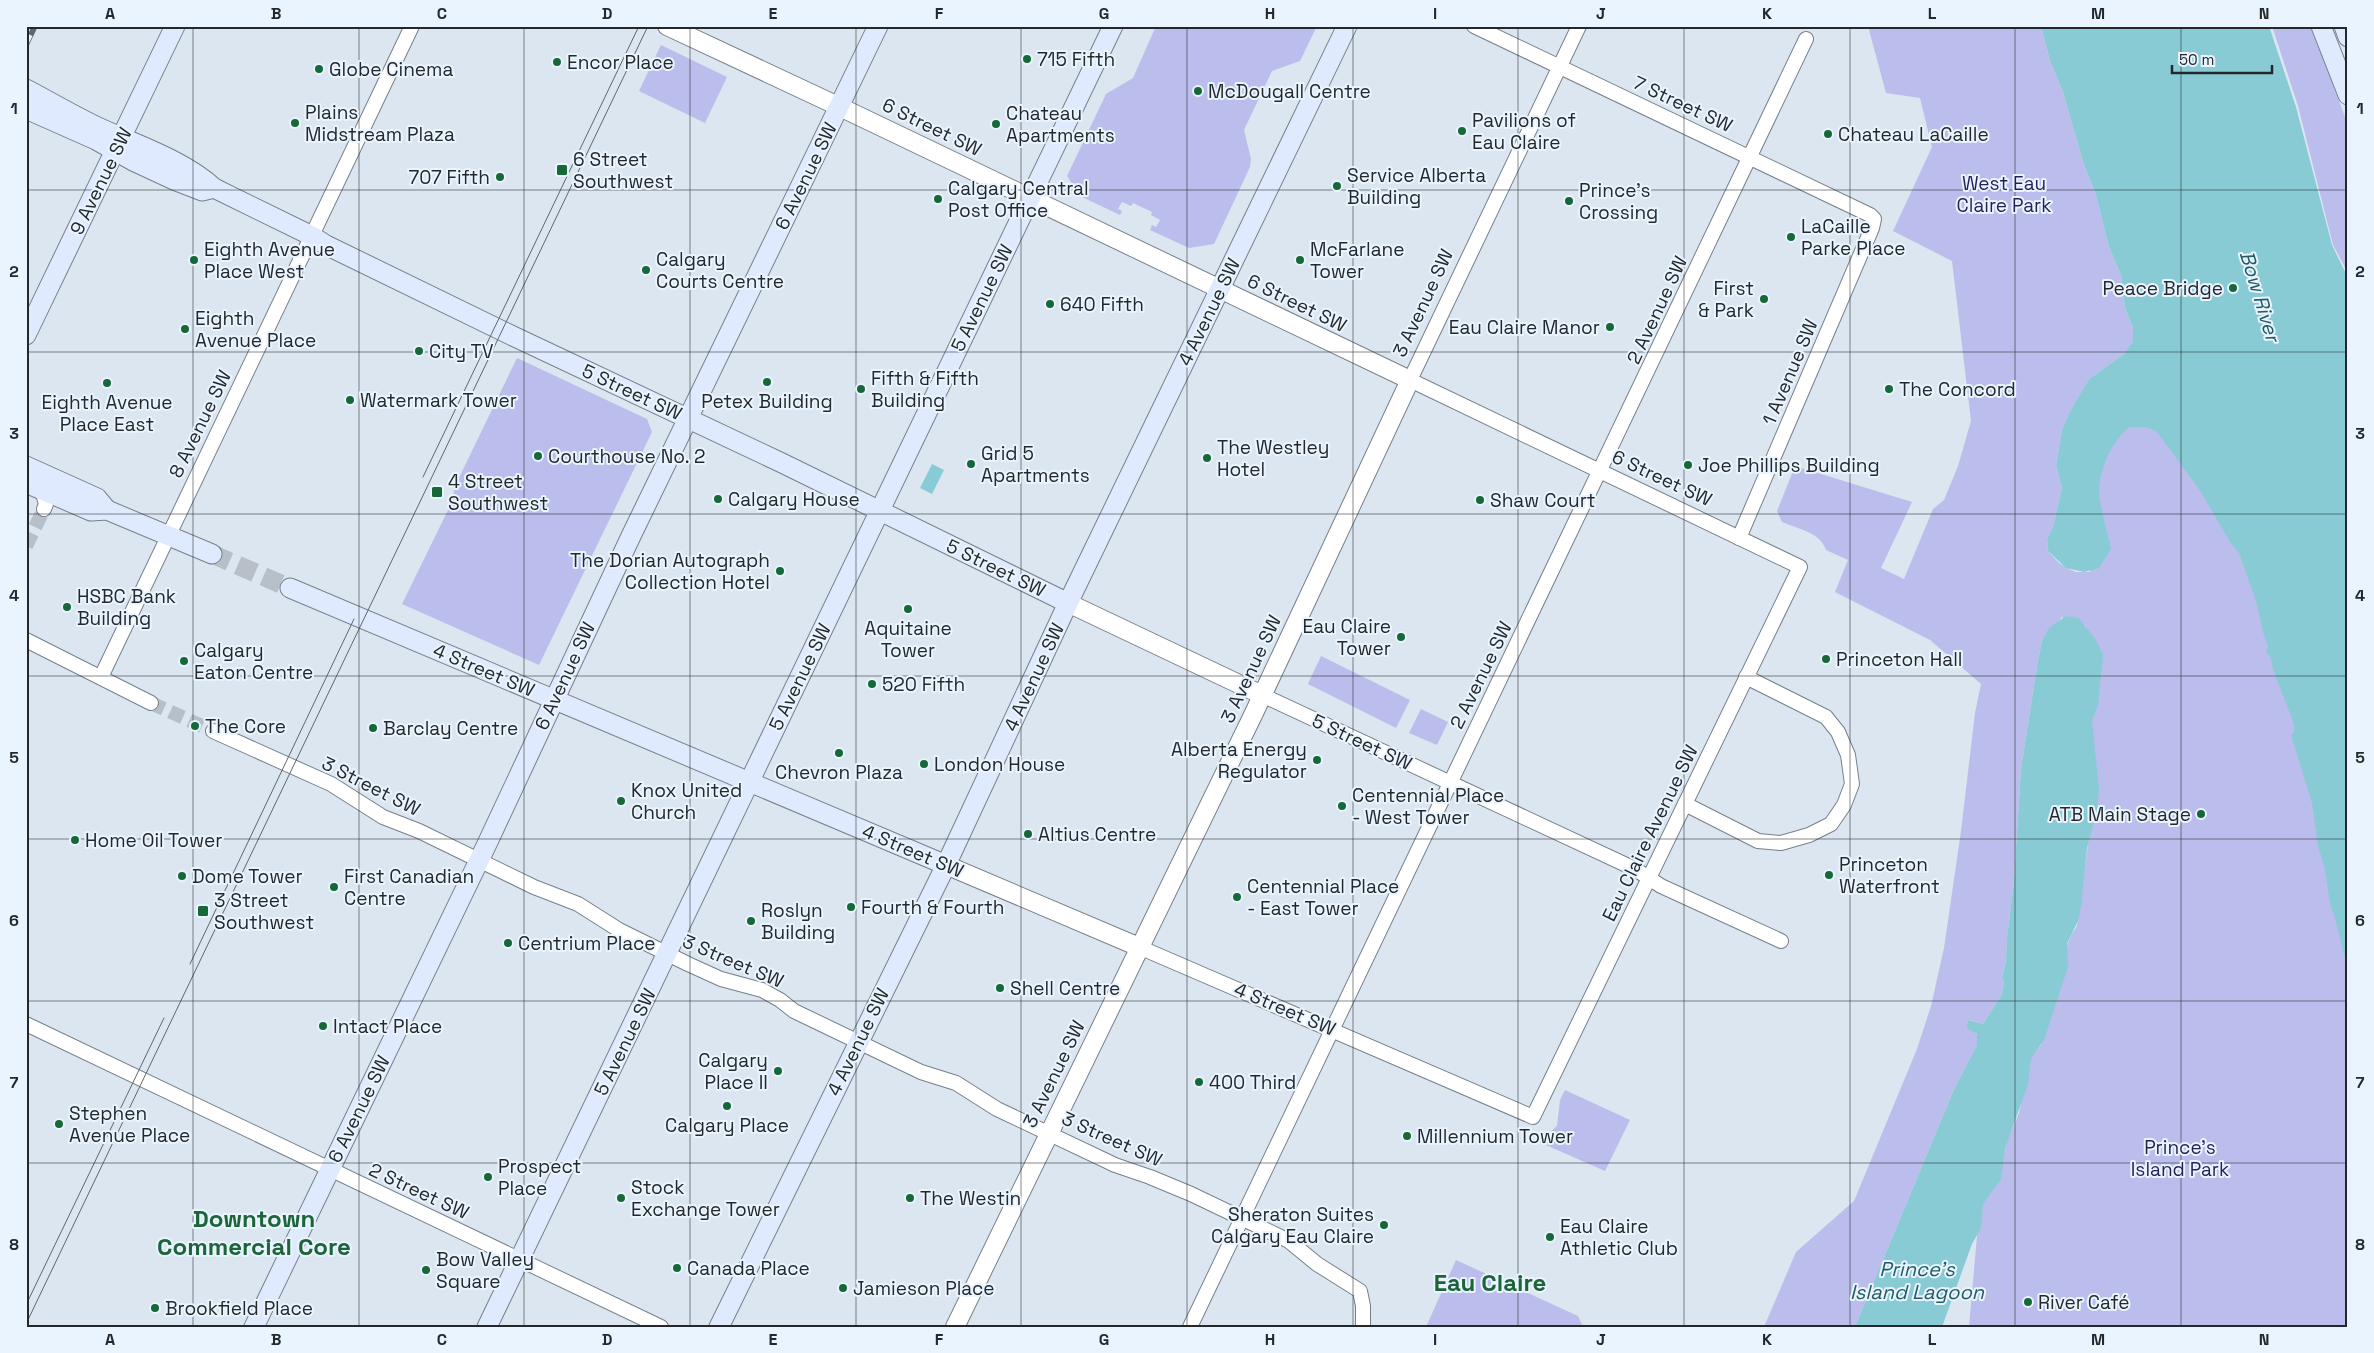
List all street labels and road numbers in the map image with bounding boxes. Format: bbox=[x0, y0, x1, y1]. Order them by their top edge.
street label: 7 Street SW bbox=[1629, 70, 1737, 138]
street label: 6 Street SW bbox=[878, 92, 986, 162]
street label: 6 Avenue SW bbox=[769, 118, 843, 234]
street label: 9 Avenue SW bbox=[64, 123, 138, 239]
street label: 5 Avenue SW bbox=[945, 240, 1019, 356]
street label: 3 Avenue SW bbox=[1387, 245, 1459, 361]
street label: 2 Avenue SW bbox=[1621, 252, 1693, 368]
street label: 4 Avenue SW bbox=[1172, 254, 1246, 370]
street label: 6 Street SW bbox=[1243, 268, 1351, 338]
street label: 1 Avenue SW bbox=[1756, 315, 1824, 429]
street label: 5 Street SW bbox=[578, 358, 686, 426]
street label: 8 Avenue SW bbox=[163, 366, 237, 482]
street label: 6 Street SW bbox=[1608, 444, 1716, 512]
street label: 5 Street SW bbox=[942, 533, 1050, 603]
street label: 3 Avenue SW bbox=[1215, 611, 1287, 727]
street label: 2 Avenue SW bbox=[1444, 617, 1518, 733]
street label: 6 Avenue SW bbox=[529, 618, 601, 734]
street label: 5 Avenue SW bbox=[763, 619, 837, 735]
street label: 4 Avenue SW bbox=[998, 619, 1070, 735]
street label: 4 Street SW bbox=[429, 637, 539, 703]
street label: 5 Street SW bbox=[1308, 708, 1416, 776]
street label: Eau Claire Avenue SW bbox=[1596, 741, 1704, 925]
street label: 3 Street SW bbox=[317, 750, 425, 822]
street label: 4 Street SW bbox=[858, 818, 968, 884]
street label: 3 Street SW bbox=[679, 928, 787, 994]
street label: 4 Street SW bbox=[1230, 976, 1340, 1042]
street label: 5 Avenue SW bbox=[588, 984, 662, 1100]
street label: 4 Avenue SW bbox=[821, 984, 895, 1100]
street label: 3 Avenue SW bbox=[1017, 1016, 1091, 1132]
street label: 6 Avenue SW bbox=[322, 1051, 396, 1167]
street label: 3 Street SW bbox=[1058, 1106, 1166, 1172]
street label: 2 Street SW bbox=[365, 1157, 473, 1225]

